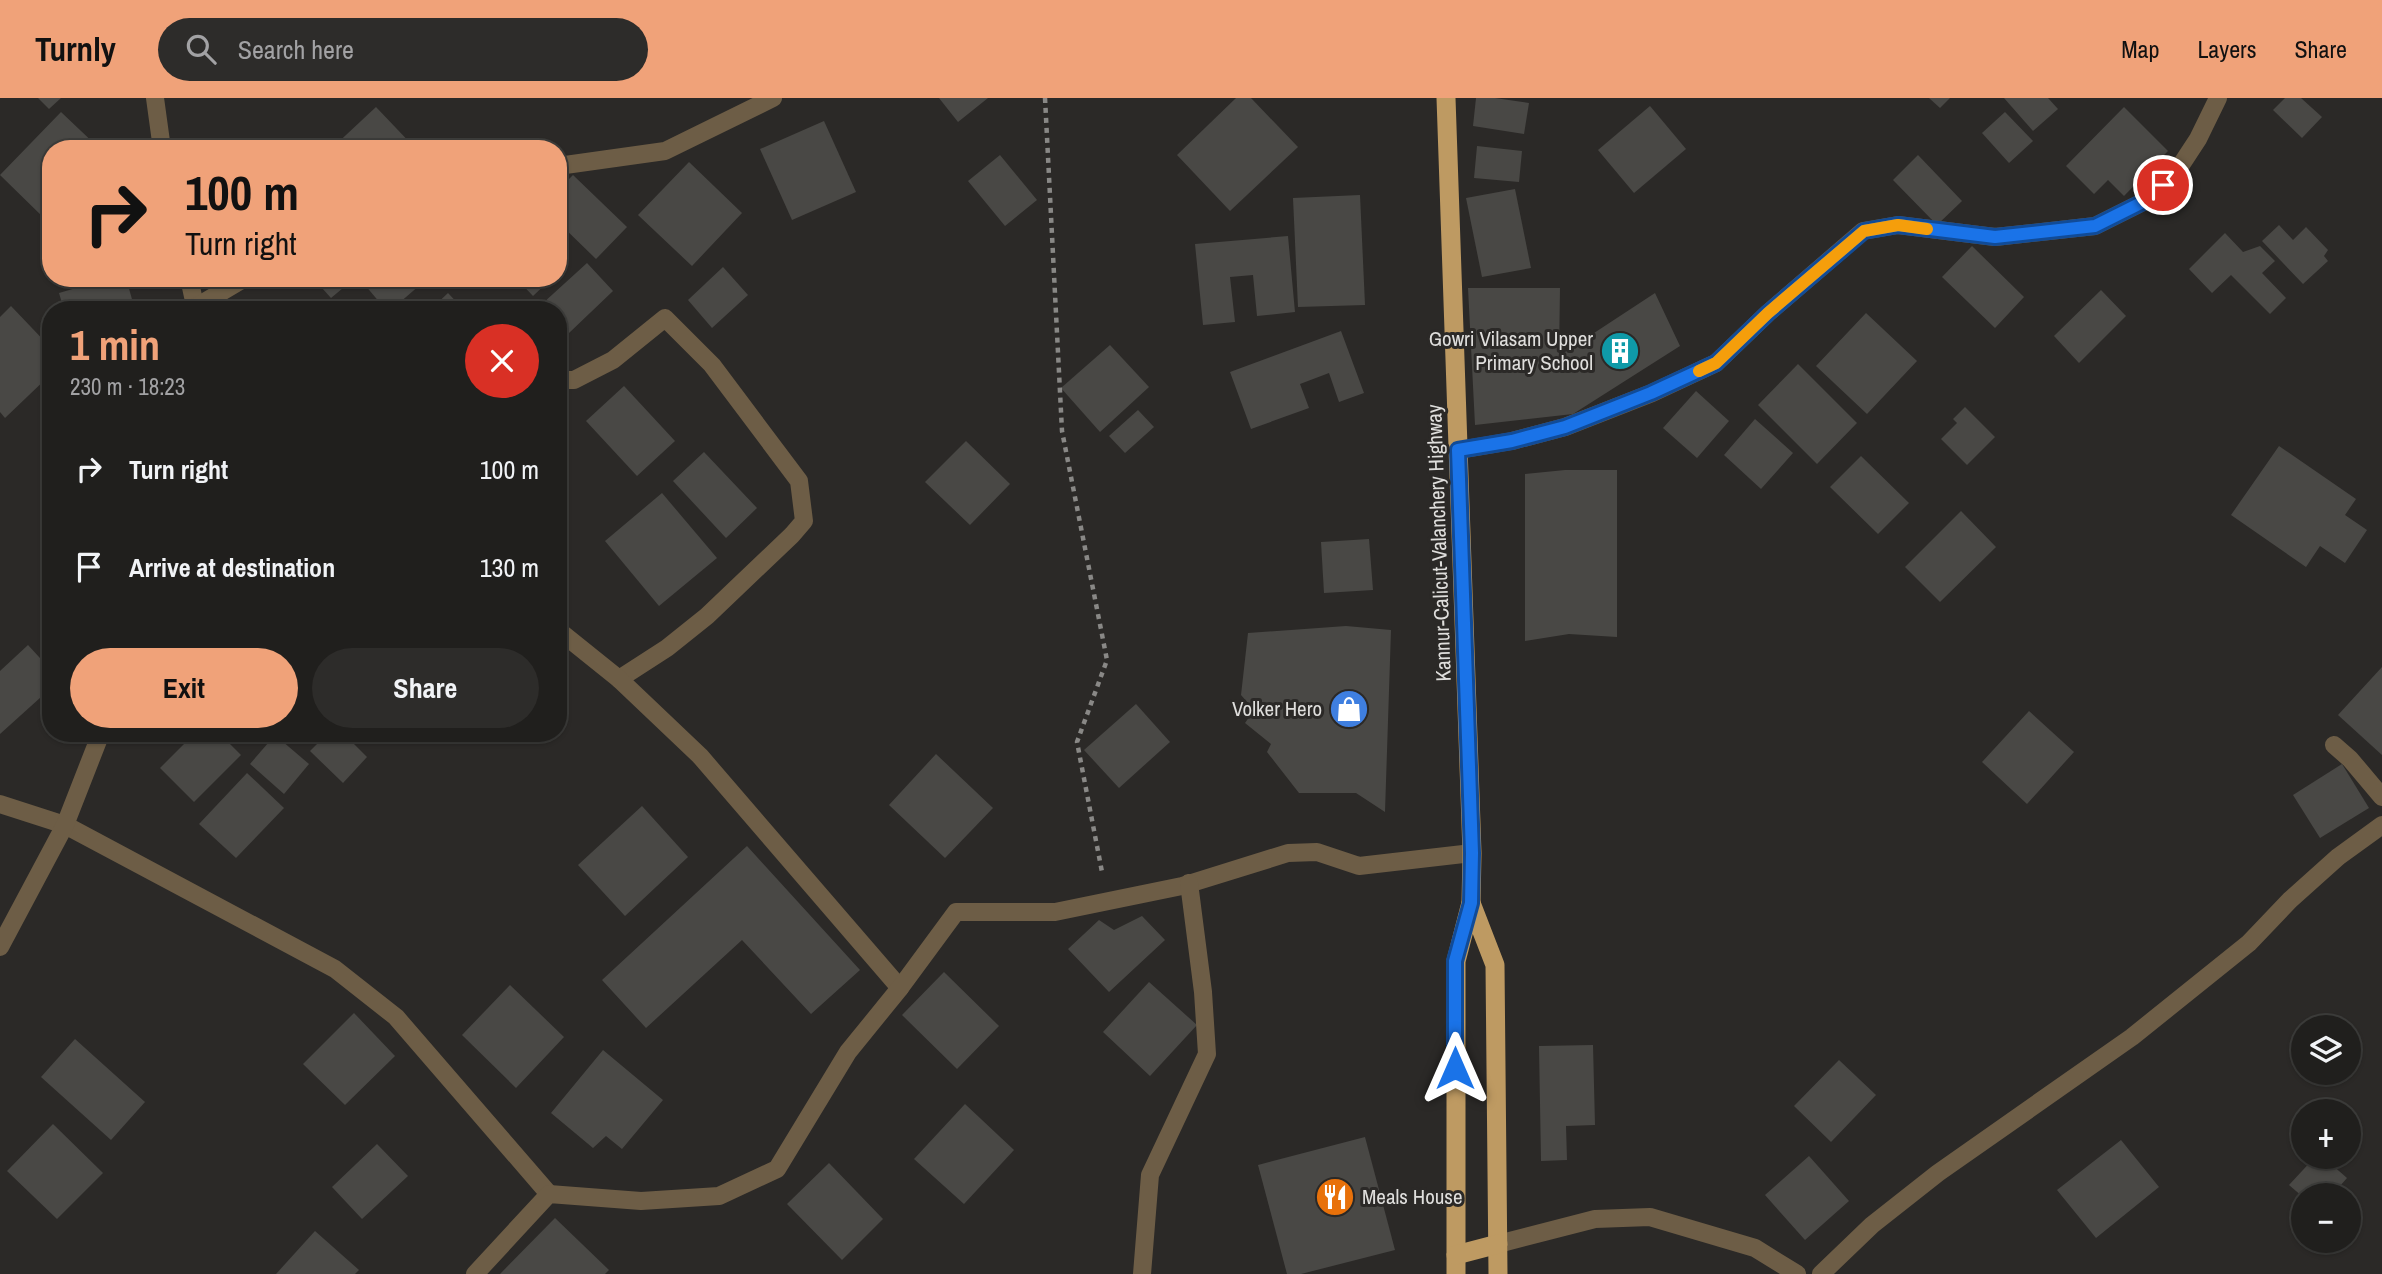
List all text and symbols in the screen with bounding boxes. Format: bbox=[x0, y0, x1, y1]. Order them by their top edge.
search box bbox=[158, 18, 648, 81]
text: Turnly bbox=[35, 27, 116, 71]
icon: search bbox=[182, 30, 220, 68]
text: Search here bbox=[238, 32, 354, 67]
text: Map bbox=[2121, 33, 2159, 65]
text: Layers bbox=[2197, 33, 2256, 65]
text: Share bbox=[2294, 33, 2347, 65]
pin bbox=[2133, 155, 2193, 215]
text: 100 m bbox=[185, 159, 299, 225]
icon: arrive bbox=[2144, 166, 2182, 204]
icon: right bbox=[70, 168, 161, 259]
text: Turn right bbox=[185, 222, 297, 265]
text: 1 min bbox=[70, 317, 160, 373]
button: close bbox=[465, 324, 539, 398]
place label: Gowri Vilasam Upper Primary School bbox=[1429, 324, 1593, 377]
building icon: Gowri Vilasam Upper Primary School bbox=[1599, 330, 1641, 372]
text: 230 m · 18:23 bbox=[70, 371, 185, 402]
street label: Kannur-Calicut-Valanchery Highway bbox=[1419, 404, 1458, 682]
icon: right bbox=[70, 450, 108, 488]
text: Turn right bbox=[129, 452, 228, 487]
text: 100 m bbox=[480, 452, 539, 487]
icon: arrive bbox=[70, 548, 108, 586]
text: Arrive at destination bbox=[129, 550, 335, 585]
text: 130 m bbox=[480, 550, 539, 585]
button: Exit bbox=[70, 648, 298, 728]
button: Share bbox=[312, 648, 539, 728]
shop icon: Volker Hero bbox=[1328, 688, 1370, 730]
place label: Volker Hero bbox=[1232, 694, 1322, 723]
map controls bbox=[2291, 1015, 2361, 1253]
button: layers bbox=[2291, 1015, 2361, 1085]
position arrow bbox=[1418, 1031, 1492, 1105]
button: + bbox=[2291, 1099, 2361, 1169]
restaurant icon: Meals House bbox=[1314, 1176, 1356, 1218]
place label: Meals House bbox=[1362, 1182, 1463, 1211]
button: − bbox=[2291, 1183, 2361, 1253]

